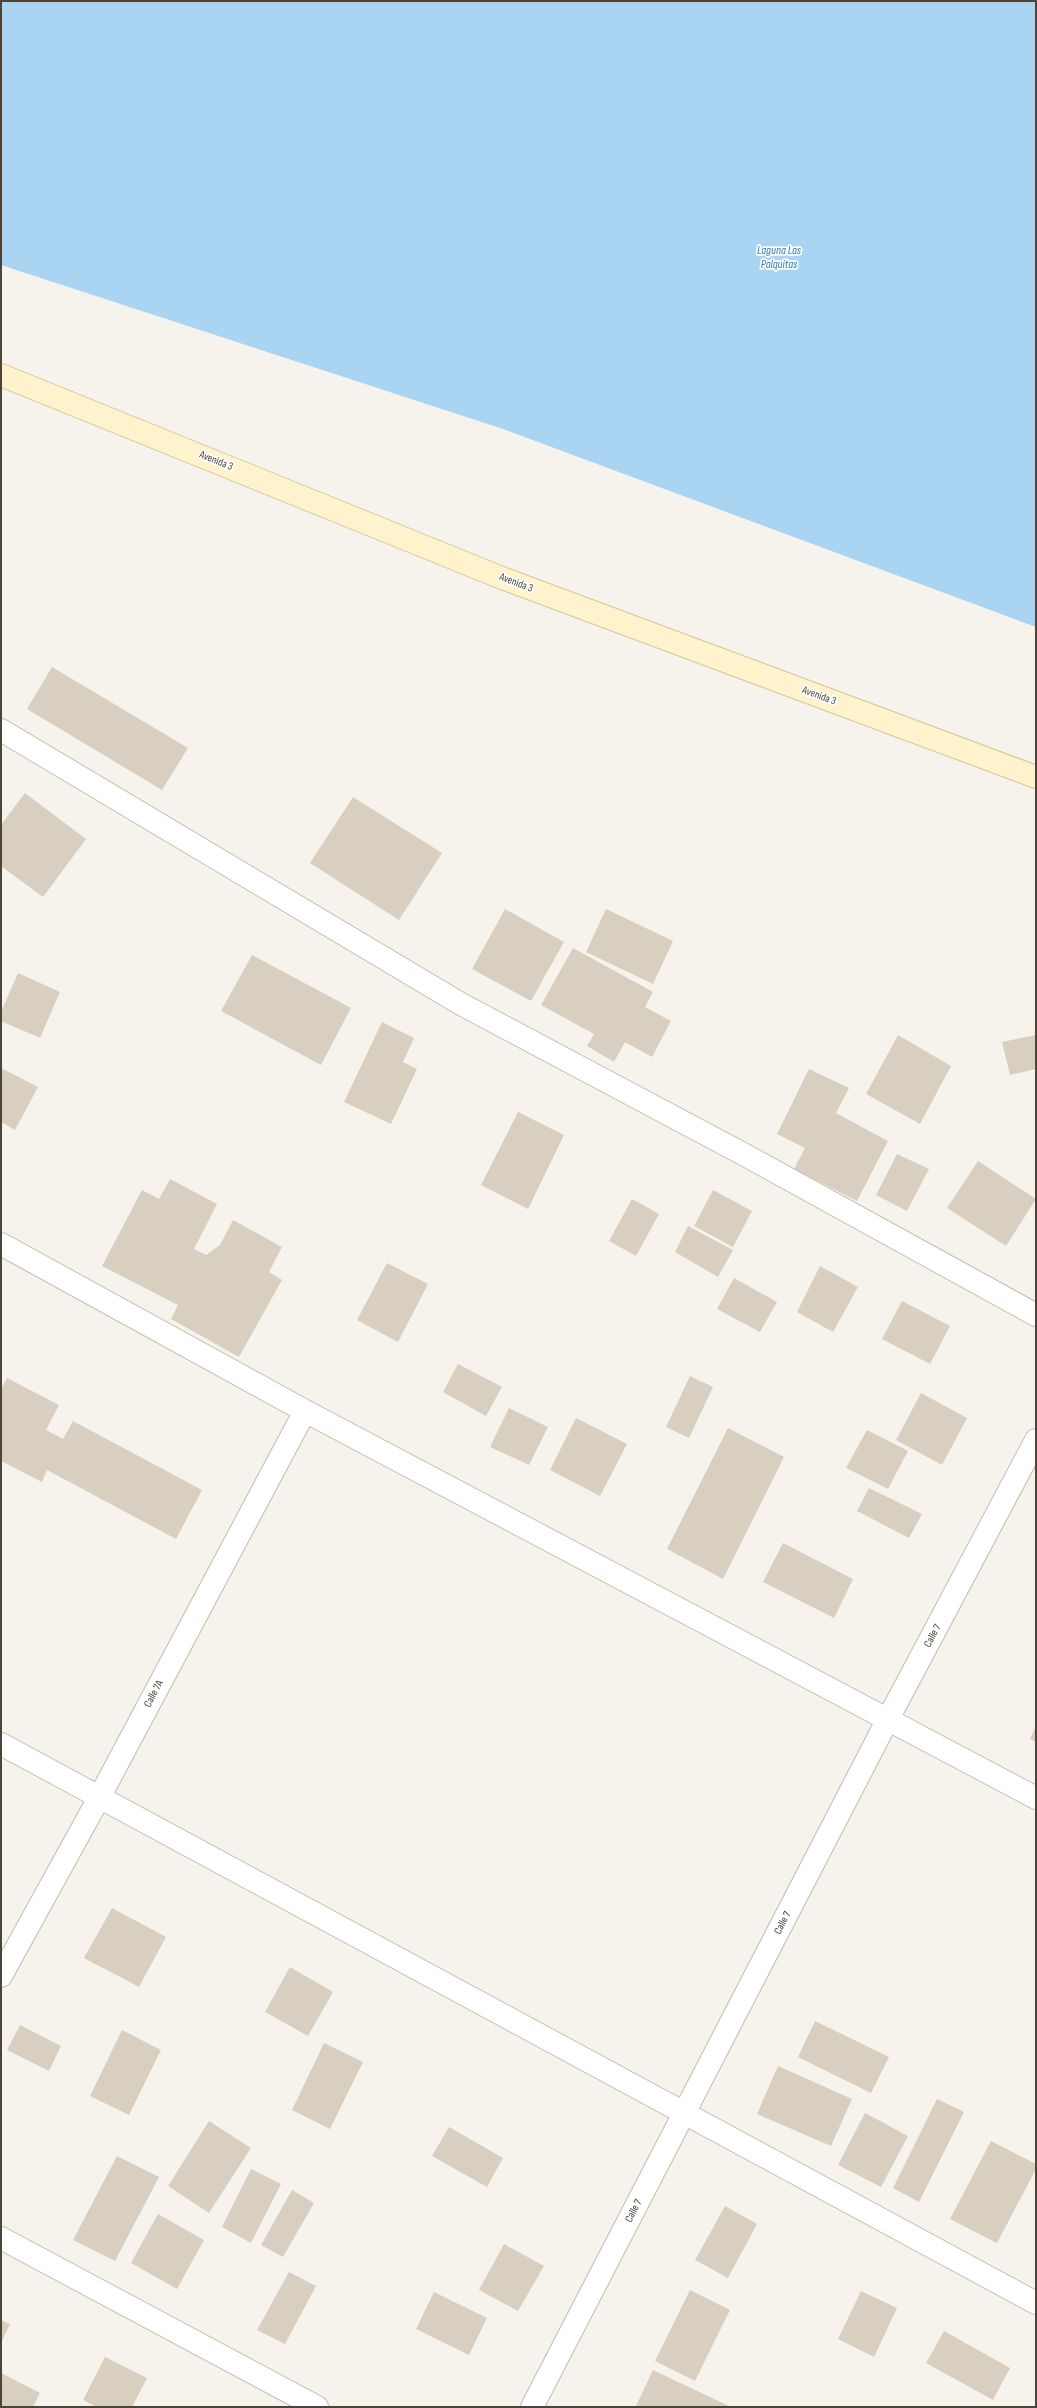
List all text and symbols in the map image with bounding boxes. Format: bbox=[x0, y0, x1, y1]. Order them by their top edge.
water label: Laguna Las Palquitas bbox=[757, 244, 801, 272]
street label: Avenida 3 bbox=[197, 448, 235, 474]
street label: Avenida 3 bbox=[497, 571, 535, 595]
street label: Avenida 3 bbox=[800, 684, 838, 708]
street label: Calle 7 bbox=[922, 1622, 944, 1650]
street label: Calle 7A bbox=[141, 1678, 167, 1710]
street label: Calle 7 bbox=[772, 1909, 794, 1937]
street label: Calle 7 bbox=[623, 2197, 645, 2225]

